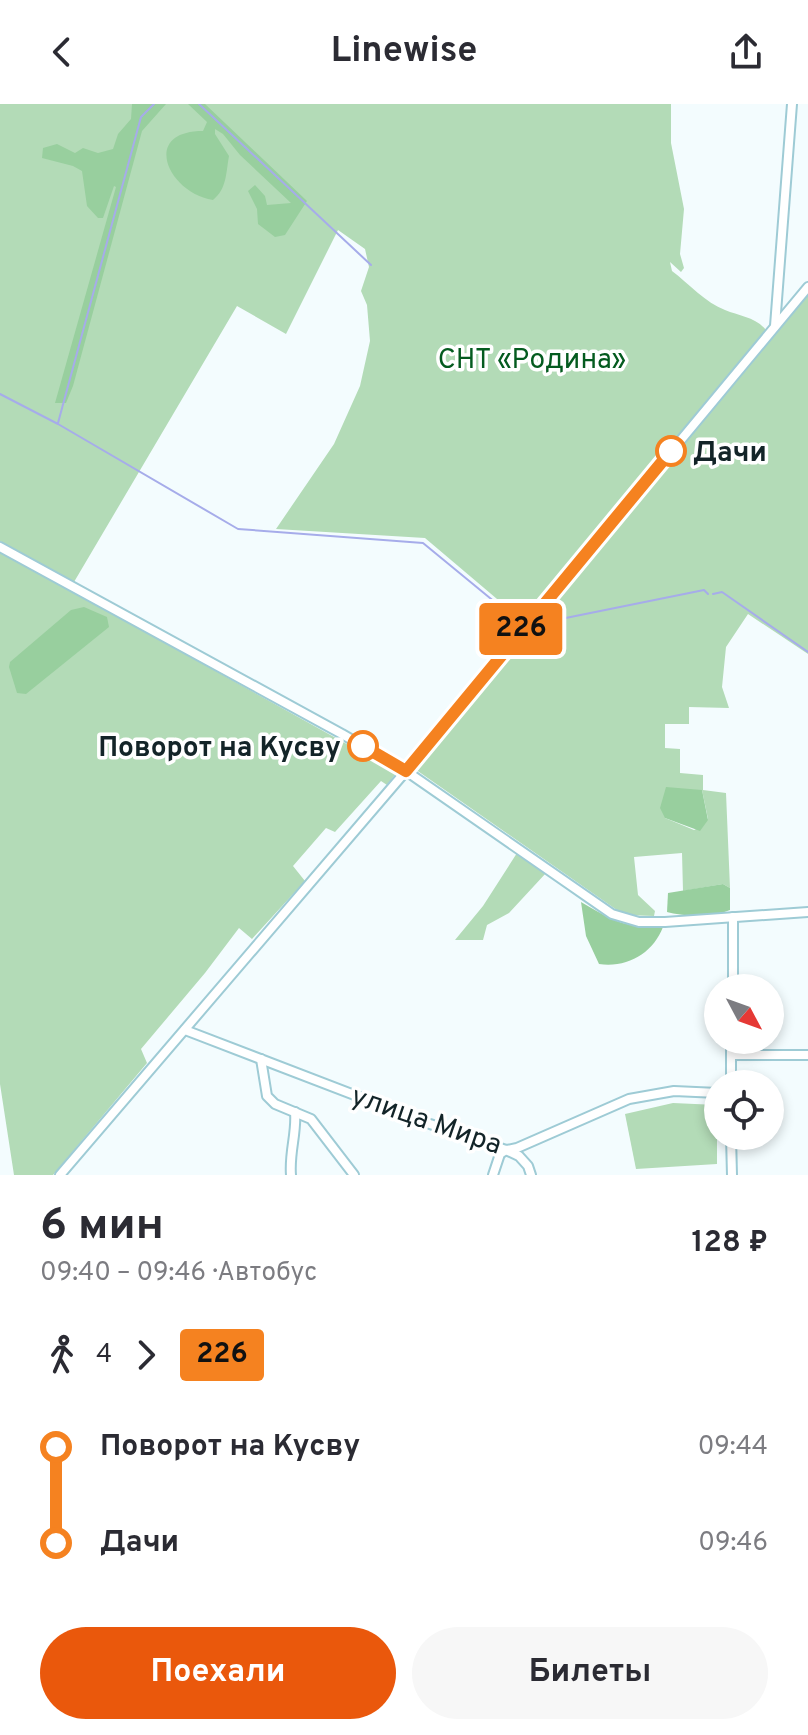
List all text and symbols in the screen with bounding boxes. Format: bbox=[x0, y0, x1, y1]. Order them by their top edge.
text: Linewise bbox=[331, 29, 477, 75]
icon: back bbox=[40, 30, 84, 74]
icon: share bbox=[724, 30, 768, 74]
park label: СНТ «Родина» bbox=[438, 343, 626, 379]
marker: Дачи bbox=[656, 436, 686, 466]
place label: Дачи bbox=[693, 436, 767, 472]
line badge: 226 bbox=[475, 603, 567, 655]
text: 226 bbox=[495, 611, 547, 647]
place label: Поворот на Кусву bbox=[98, 731, 341, 767]
marker: Поворот на Кусву bbox=[348, 731, 378, 761]
north arrow bbox=[704, 974, 784, 1054]
map controls bbox=[704, 974, 784, 1150]
button: locate bbox=[704, 1070, 784, 1150]
street label: улица Мира bbox=[346, 1079, 506, 1164]
text: 6 мин bbox=[40, 1199, 164, 1255]
text: 128 ₽ bbox=[692, 1225, 768, 1262]
text: 09:40 – 09:46 · Автобус bbox=[40, 1257, 317, 1290]
icon: walk bbox=[40, 1333, 84, 1377]
icon: forward bbox=[124, 1333, 168, 1377]
text: 226 bbox=[196, 1337, 248, 1373]
text: 4 bbox=[96, 1339, 112, 1372]
text: Поворот на Кусву bbox=[100, 1429, 360, 1466]
text: 09:44 bbox=[698, 1431, 768, 1464]
text: Дачи bbox=[100, 1525, 179, 1562]
text: 09:46 bbox=[698, 1527, 768, 1560]
button: Поехали bbox=[40, 1627, 396, 1719]
button: Билеты bbox=[412, 1627, 768, 1719]

